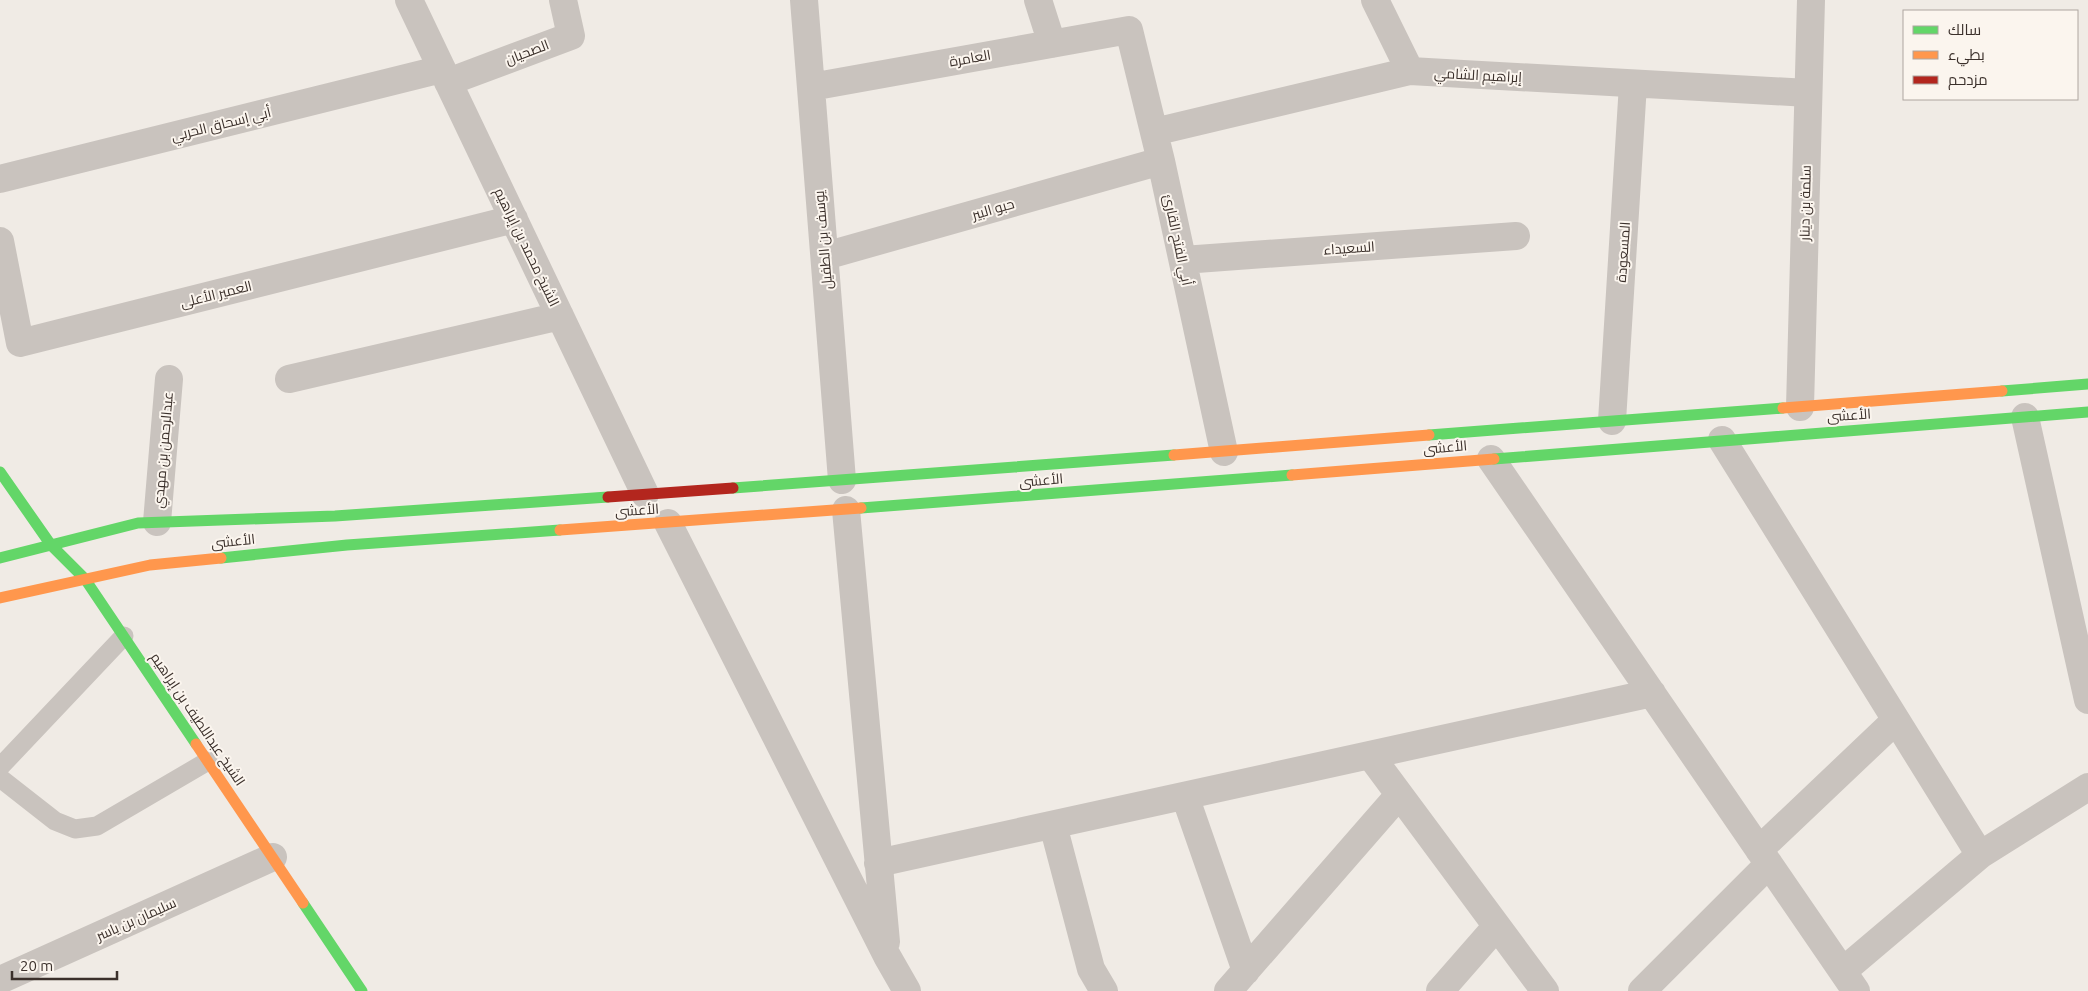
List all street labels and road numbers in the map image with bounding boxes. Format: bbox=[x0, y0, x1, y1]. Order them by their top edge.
street label: الصحيان bbox=[503, 36, 551, 68]
street label: العامرة bbox=[948, 46, 992, 70]
street label: إبراهيم الشامي bbox=[1433, 65, 1523, 89]
street label: أبي إسحاق الحربي bbox=[169, 103, 274, 148]
street label: سلمة بن دينار bbox=[1796, 165, 1814, 242]
street label: الشيخ محمد بن إبراهيم bbox=[490, 185, 563, 310]
street label: يوسف بن الطفيل bbox=[811, 190, 835, 290]
street label: أبي الفتح القارئ bbox=[1157, 193, 1196, 288]
street label: حبو البير bbox=[969, 195, 1016, 223]
street label: المسعودة bbox=[1613, 221, 1633, 283]
street label: السعيداء bbox=[1323, 238, 1375, 258]
street label: العمير الأعلى bbox=[179, 277, 253, 311]
street label: عبدالرحمن بن مهدي bbox=[150, 391, 180, 509]
street label: الأعشى bbox=[1826, 405, 1872, 425]
street label: الأعشى bbox=[1422, 437, 1468, 457]
street label: الأعشى bbox=[1018, 470, 1064, 490]
street label: الأعشى bbox=[614, 500, 660, 520]
street label: الأعشى bbox=[210, 531, 256, 551]
street label: الشيخ عبداللطيف بن إبراهيم bbox=[146, 650, 248, 790]
street label: سليمان بن ياسر bbox=[92, 894, 179, 944]

